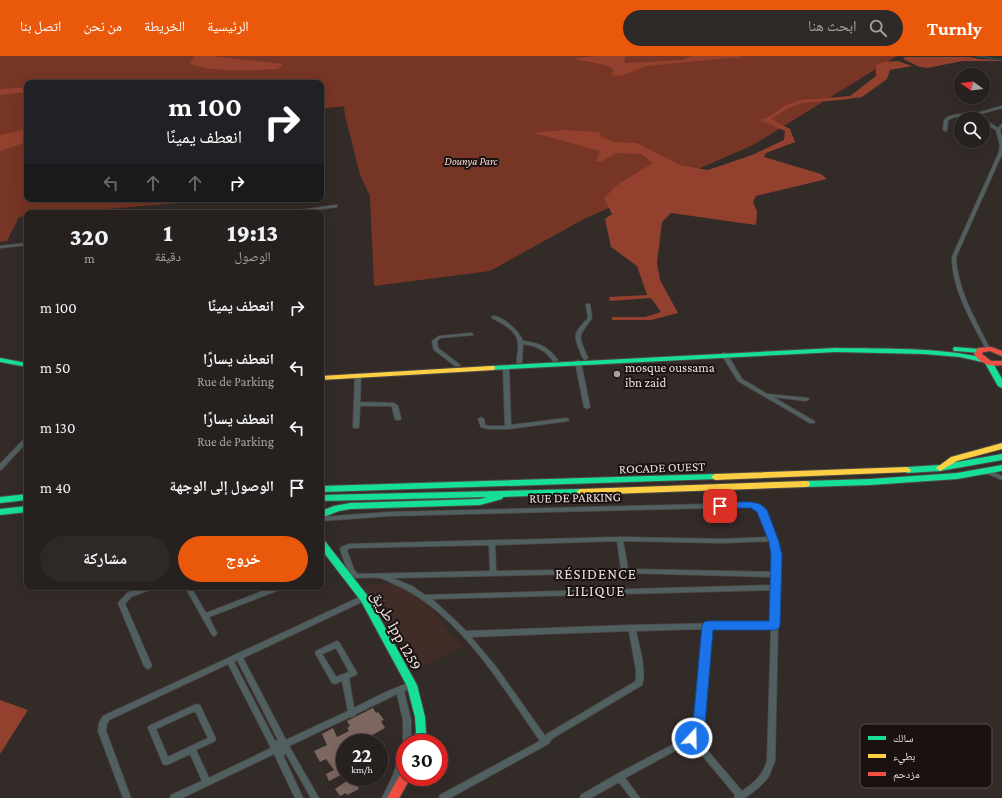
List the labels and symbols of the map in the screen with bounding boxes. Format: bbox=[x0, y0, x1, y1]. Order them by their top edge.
north arrow bbox=[954, 68, 990, 104]
park label: Dounya Parc bbox=[445, 155, 498, 168]
place label: mosque oussama ibn zaid bbox=[625, 360, 715, 390]
marker: mosque oussama ibn zaid bbox=[612, 369, 622, 379]
street label: ROCADE OUEST bbox=[619, 459, 705, 476]
street label: RUE DE PARKING bbox=[529, 489, 621, 506]
pin bbox=[703, 489, 737, 523]
district label: RÉSIDENCE LILIQUE bbox=[555, 566, 637, 599]
street label: طريق lpp 1259 bbox=[366, 588, 425, 674]
position arrow bbox=[671, 717, 713, 759]
legend bbox=[860, 724, 992, 788]
text: سالك bbox=[893, 732, 913, 744]
speed limit sign: 30 bbox=[396, 734, 448, 786]
text: بطيء bbox=[893, 750, 915, 765]
text: مزدحم bbox=[893, 768, 920, 782]

